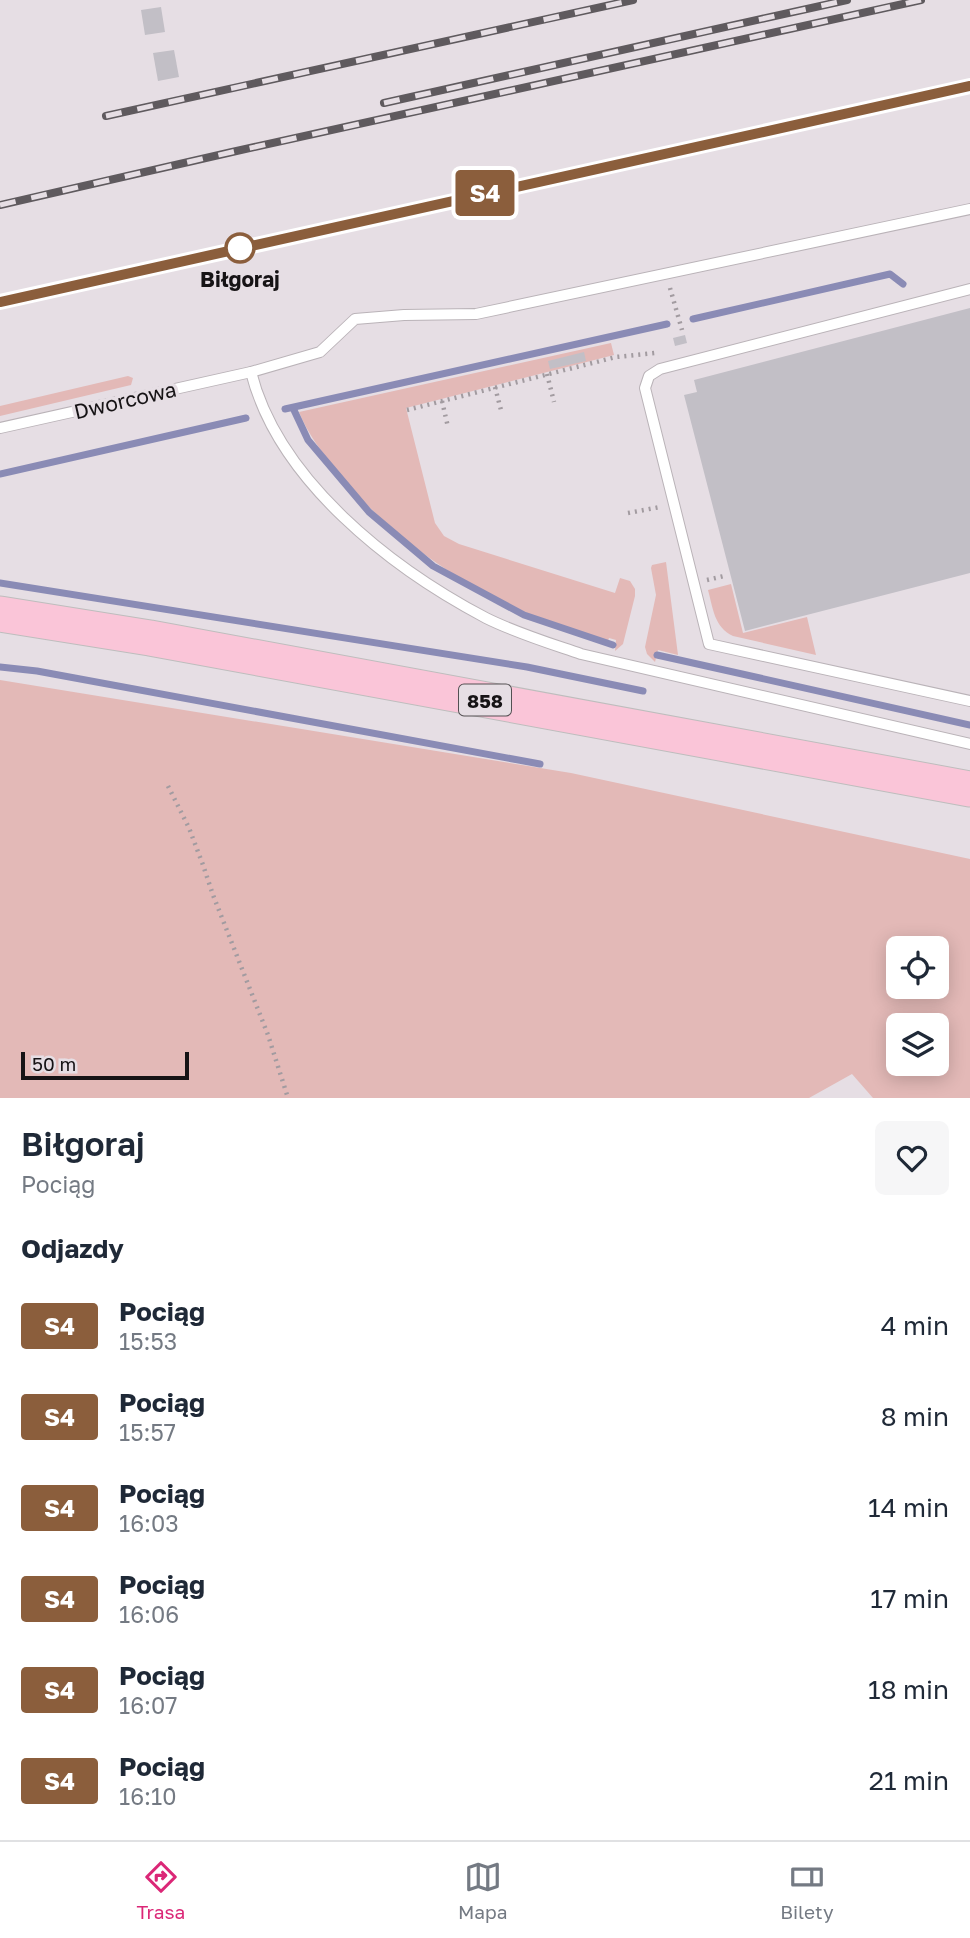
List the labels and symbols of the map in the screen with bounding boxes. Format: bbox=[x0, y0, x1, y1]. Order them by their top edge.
line badge: S4 bbox=[454, 170, 516, 216]
marker: Biłgoraj bbox=[225, 233, 255, 263]
place label: Biłgoraj bbox=[200, 266, 280, 292]
street label: Dworcowa bbox=[71, 376, 179, 424]
road number: 858 bbox=[459, 684, 511, 716]
scale bar bbox=[21, 1049, 189, 1081]

